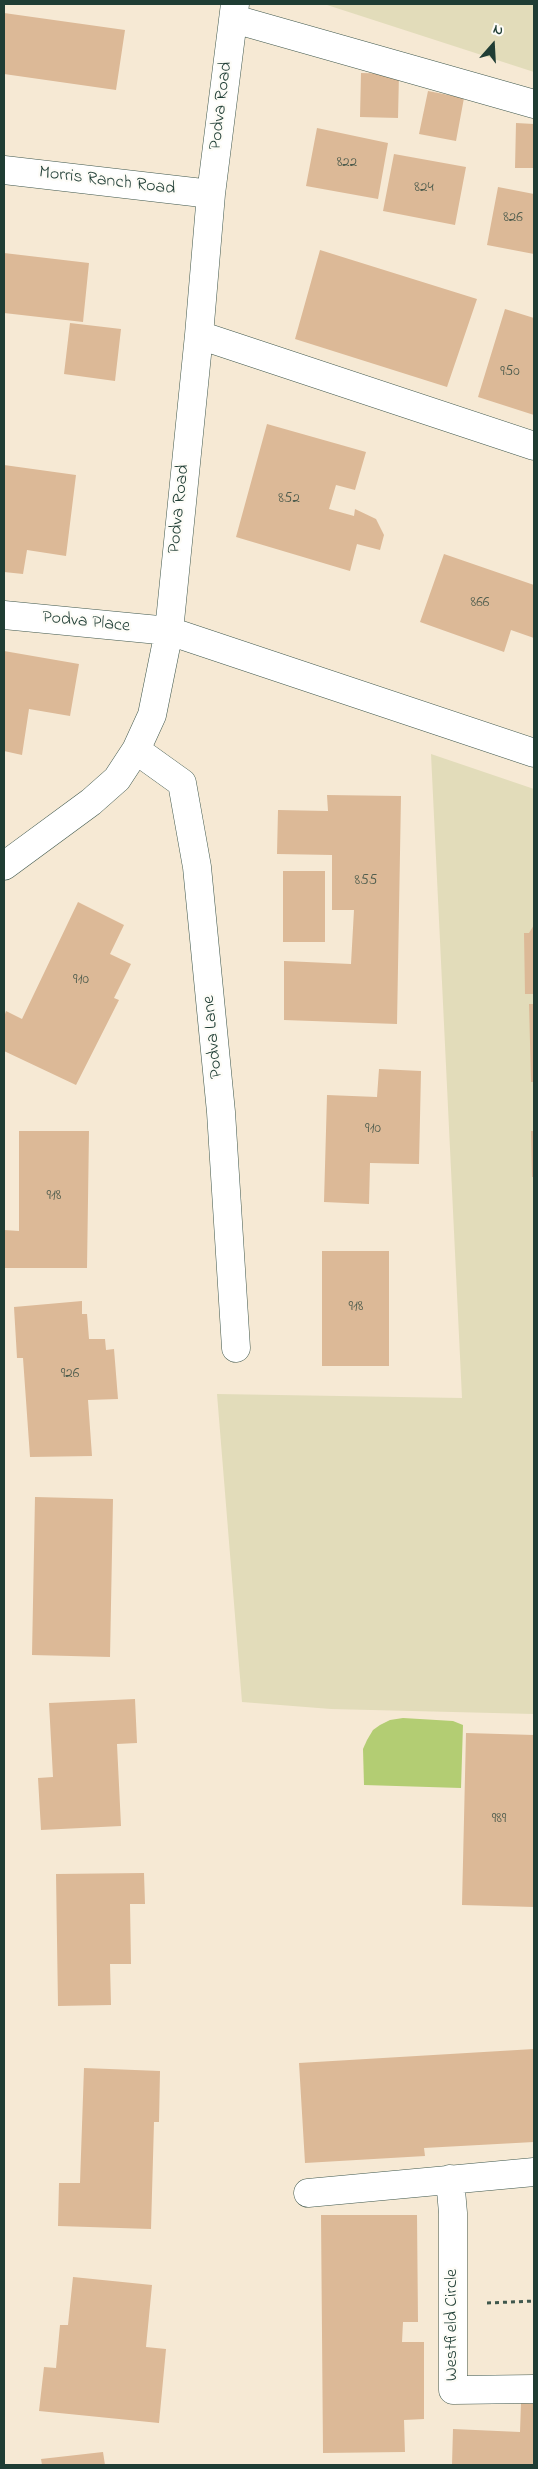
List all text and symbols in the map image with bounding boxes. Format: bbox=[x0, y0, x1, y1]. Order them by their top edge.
text: N bbox=[490, 19, 506, 42]
north arrow bbox=[468, 20, 518, 70]
street label: Podva Road bbox=[206, 60, 238, 152]
house number: 822 bbox=[337, 155, 357, 173]
street label: Morris Ranch Road bbox=[38, 163, 176, 201]
house number: 824 bbox=[414, 180, 434, 198]
house number: 826 bbox=[503, 210, 523, 228]
house number: 950 bbox=[500, 364, 520, 382]
street label: Podva Road bbox=[165, 464, 195, 554]
house number: 852 bbox=[278, 491, 300, 509]
house number: 866 bbox=[471, 595, 489, 613]
street label: Podva Place bbox=[41, 608, 131, 638]
house number: 855 bbox=[355, 873, 377, 891]
house number: 910 bbox=[73, 972, 89, 990]
street label: Podva Lane bbox=[199, 994, 229, 1080]
house number: 910 bbox=[365, 1121, 381, 1139]
house number: 918 bbox=[47, 1188, 61, 1206]
house number: 918 bbox=[349, 1299, 363, 1317]
house number: 926 bbox=[61, 1366, 79, 1384]
house number: 989 bbox=[492, 1811, 506, 1829]
street label: Westfield Circle bbox=[442, 2269, 464, 2381]

